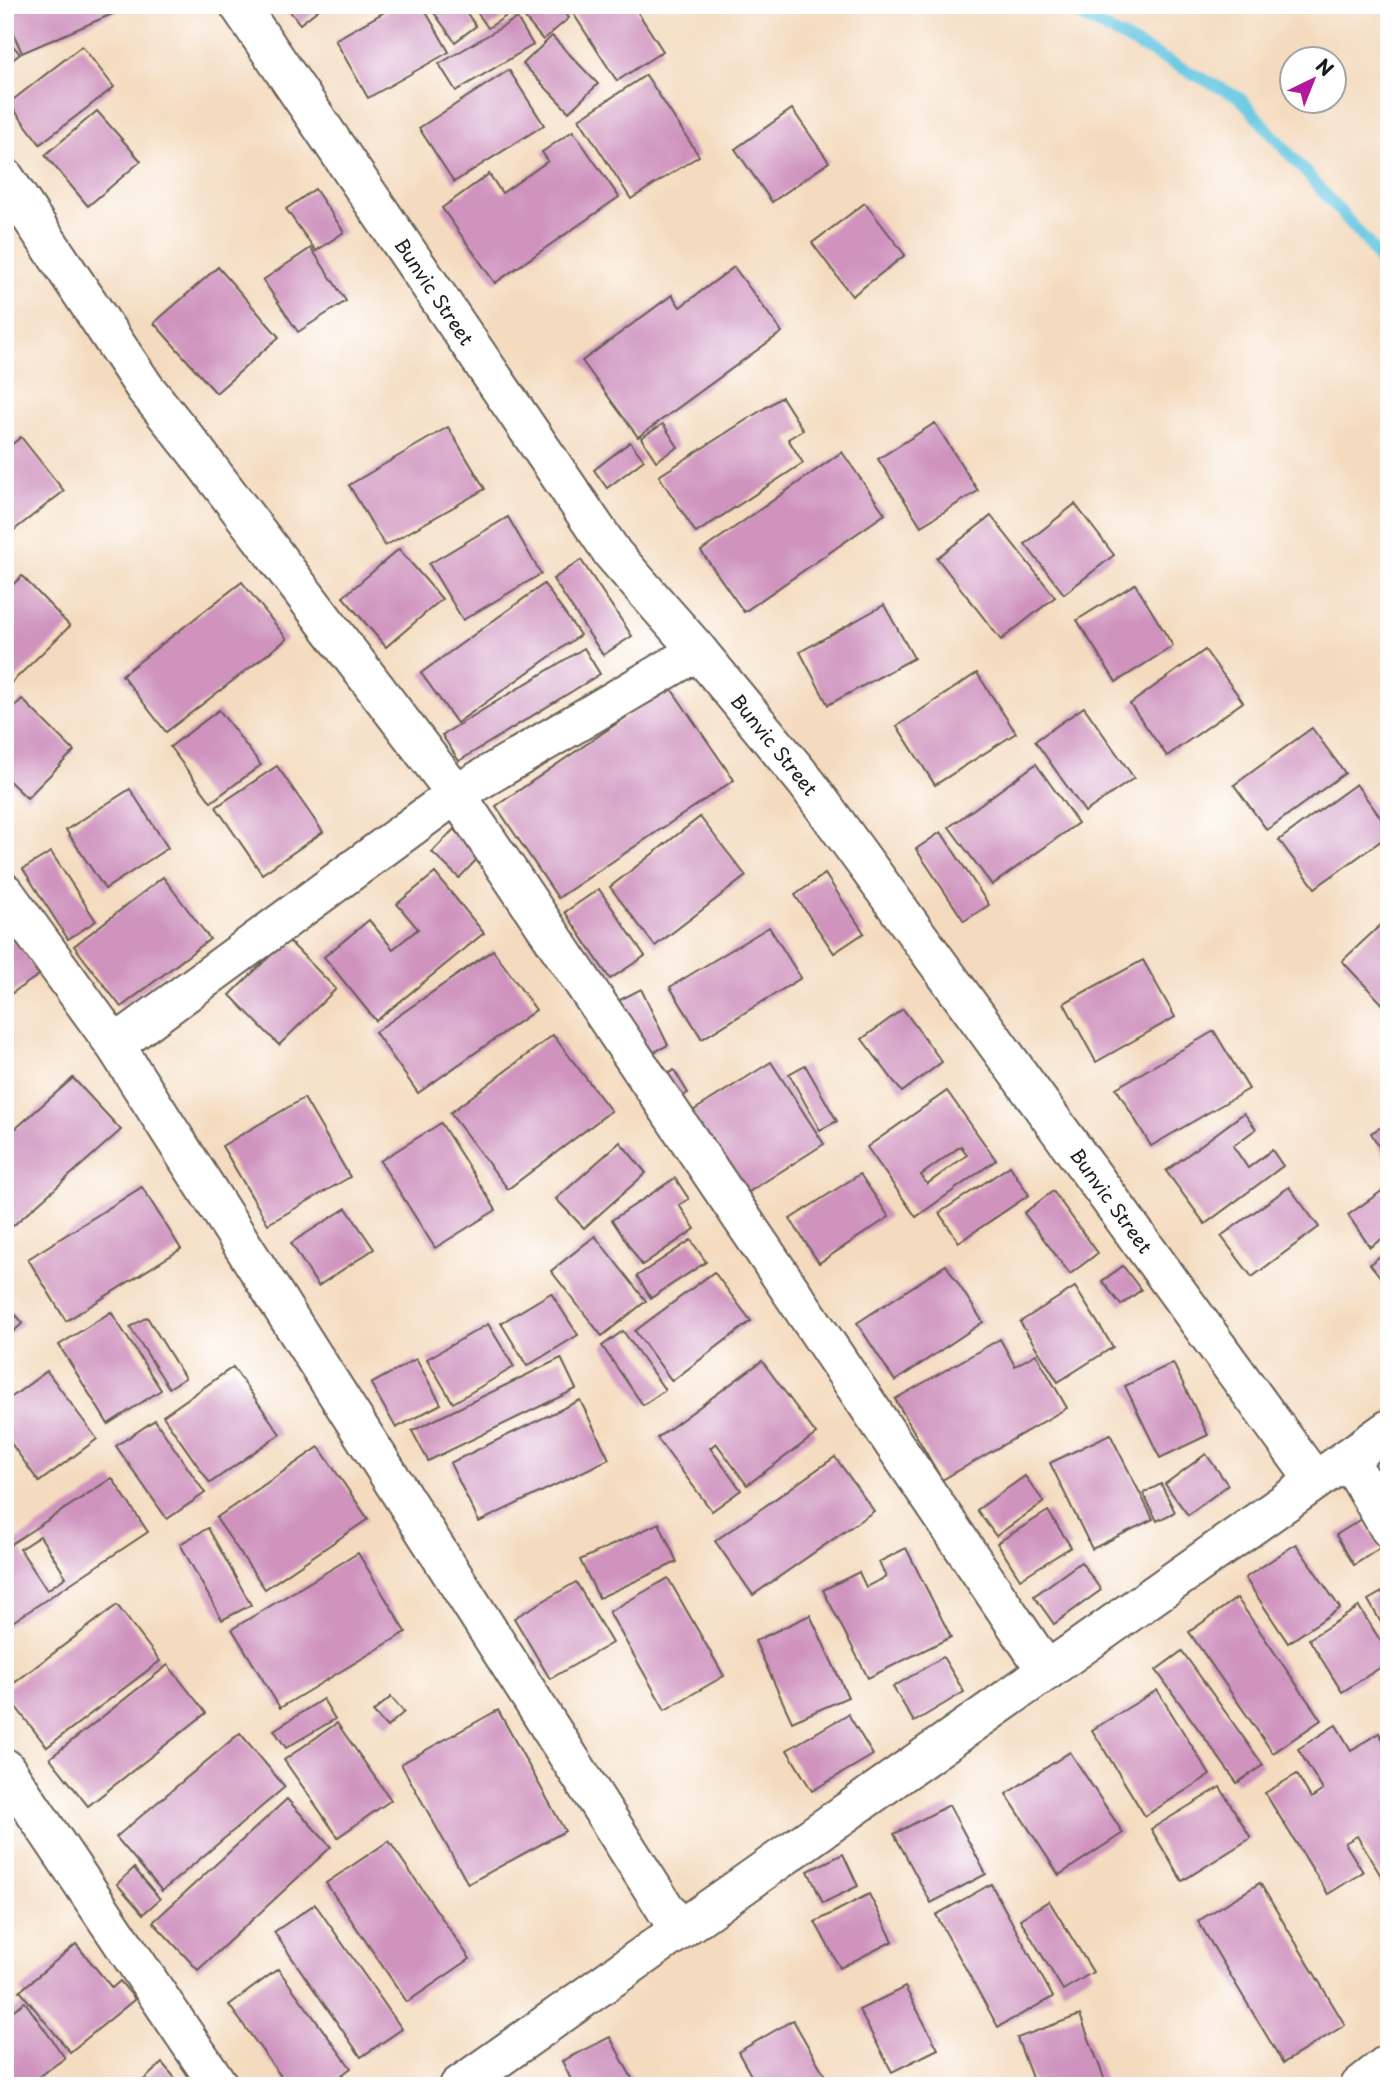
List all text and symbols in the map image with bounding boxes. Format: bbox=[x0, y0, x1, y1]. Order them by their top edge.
north arrow bbox=[1278, 46, 1348, 116]
text: N bbox=[1310, 51, 1340, 82]
street label: Bunvic Street bbox=[389, 232, 481, 351]
street label: Bunvic Street bbox=[725, 687, 825, 802]
street label: Bunvic Street bbox=[1064, 1142, 1160, 1259]

